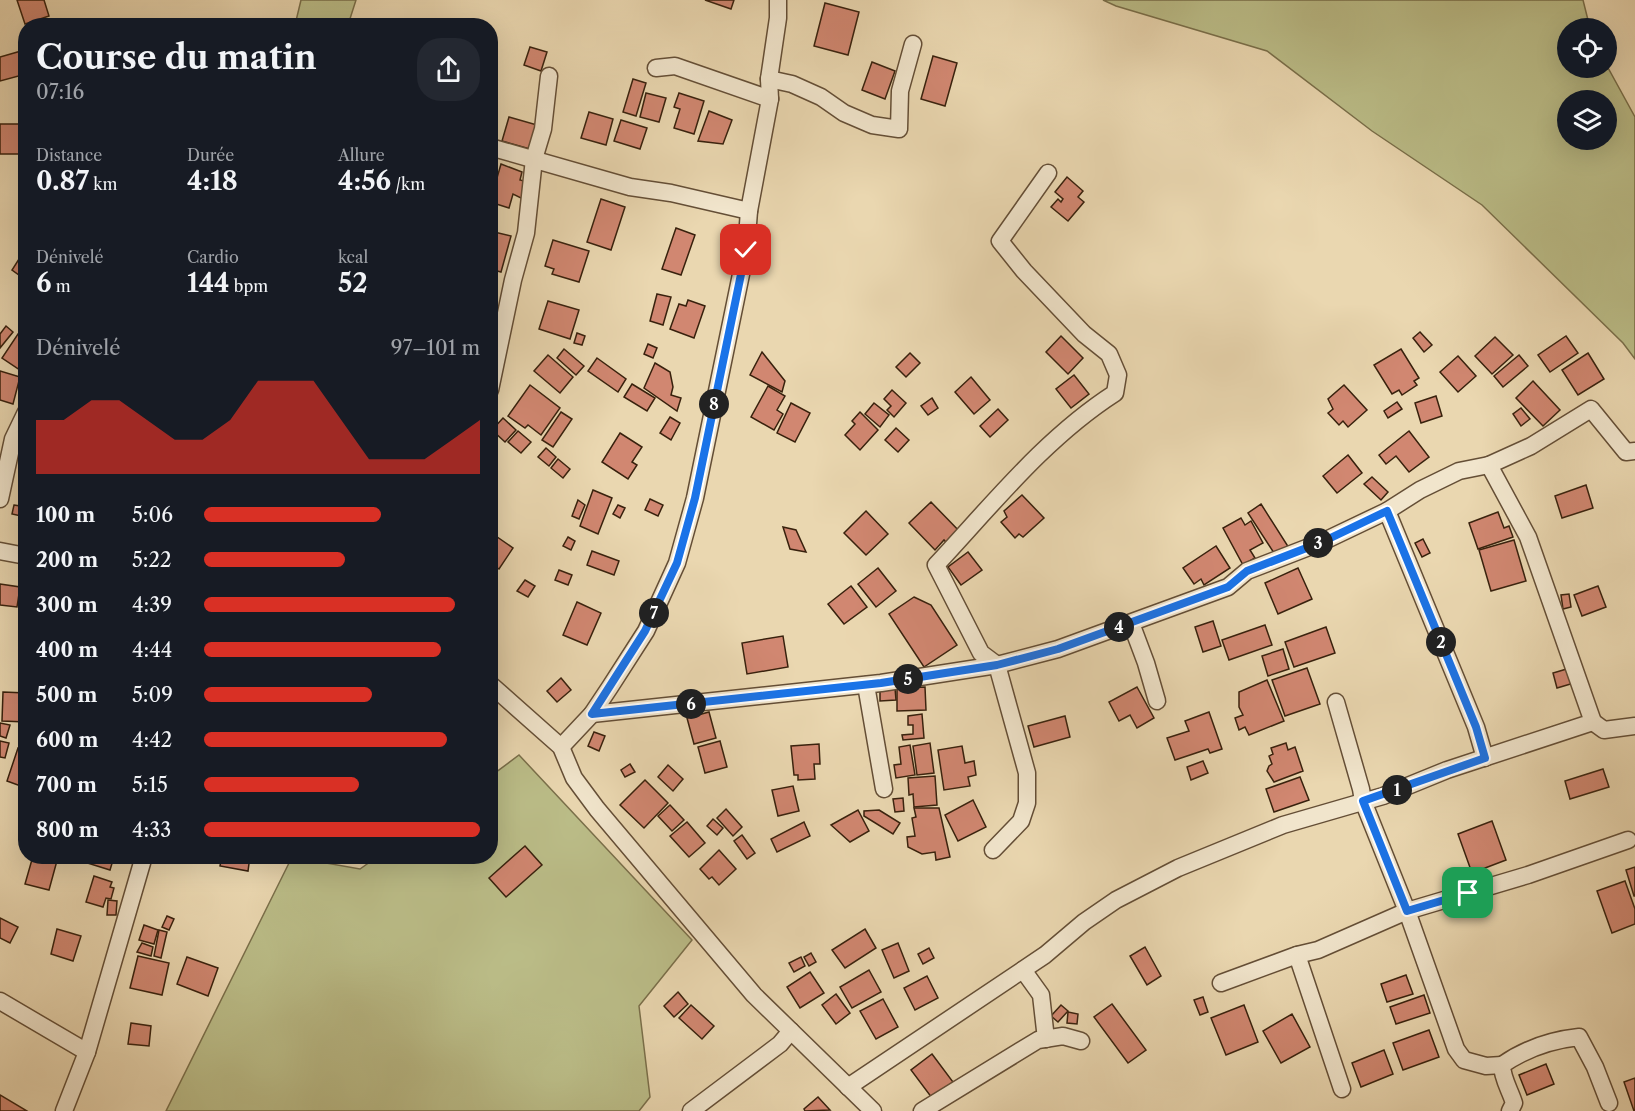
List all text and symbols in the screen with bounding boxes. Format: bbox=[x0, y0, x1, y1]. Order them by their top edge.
map controls bbox=[1557, 18, 1617, 150]
button: locate bbox=[1557, 18, 1617, 78]
text: Course du matin bbox=[36, 37, 317, 78]
button: share bbox=[417, 38, 480, 101]
text: 07:16 bbox=[36, 80, 84, 104]
button: layers bbox=[1557, 90, 1617, 150]
text: Distance bbox=[36, 145, 102, 165]
text: Durée bbox=[187, 145, 234, 165]
text: Allure bbox=[338, 145, 385, 165]
text: 0.87 bbox=[36, 165, 89, 197]
text: 4:18 bbox=[187, 165, 238, 197]
text: 4:56 bbox=[338, 165, 391, 197]
text: km bbox=[89, 174, 117, 194]
text: /km bbox=[391, 174, 425, 194]
pin bbox=[720, 224, 771, 275]
icon: check bbox=[729, 233, 762, 266]
text: Dénivelé bbox=[36, 247, 104, 267]
text: Cardio bbox=[187, 247, 239, 267]
text: kcal bbox=[338, 247, 368, 267]
text: 6 bbox=[36, 267, 52, 299]
text: 144 bbox=[187, 267, 230, 299]
text: 52 bbox=[338, 267, 368, 299]
text: m bbox=[52, 276, 71, 296]
text: bpm bbox=[230, 276, 268, 296]
text: Dénivelé bbox=[36, 336, 120, 360]
text: 97–101 m bbox=[391, 336, 480, 360]
pin: 8 bbox=[699, 389, 729, 419]
text: 8 bbox=[709, 394, 719, 414]
text: 100 m bbox=[36, 503, 95, 527]
text: 5:06 bbox=[132, 503, 173, 527]
pin: 3 bbox=[1303, 528, 1333, 558]
text: 3 bbox=[1313, 533, 1323, 553]
text: 200 m bbox=[36, 548, 98, 572]
text: 5:22 bbox=[132, 548, 171, 572]
text: 300 m bbox=[36, 593, 98, 617]
text: 4:39 bbox=[132, 593, 172, 617]
pin: 7 bbox=[639, 598, 669, 628]
text: 7 bbox=[650, 603, 658, 623]
pin: 4 bbox=[1104, 612, 1134, 642]
text: 4 bbox=[1114, 617, 1124, 637]
pin: 2 bbox=[1426, 627, 1456, 657]
text: 2 bbox=[1436, 632, 1446, 652]
text: 400 m bbox=[36, 638, 98, 662]
text: 4:44 bbox=[132, 638, 172, 662]
pin: 5 bbox=[893, 664, 923, 694]
text: 5 bbox=[904, 669, 912, 689]
text: 500 m bbox=[36, 683, 97, 707]
text: 5:09 bbox=[132, 683, 173, 707]
pin: 6 bbox=[676, 689, 706, 719]
text: 6 bbox=[686, 694, 696, 714]
text: 600 m bbox=[36, 728, 98, 752]
text: 4:42 bbox=[132, 728, 172, 752]
text: 700 m bbox=[36, 773, 97, 797]
text: 5:15 bbox=[132, 773, 168, 797]
pin: 1 bbox=[1382, 775, 1412, 805]
text: 1 bbox=[1393, 780, 1401, 800]
text: 800 m bbox=[36, 818, 99, 842]
text: 4:33 bbox=[132, 818, 171, 842]
pin bbox=[1442, 867, 1493, 918]
icon: arrive bbox=[1451, 876, 1484, 909]

